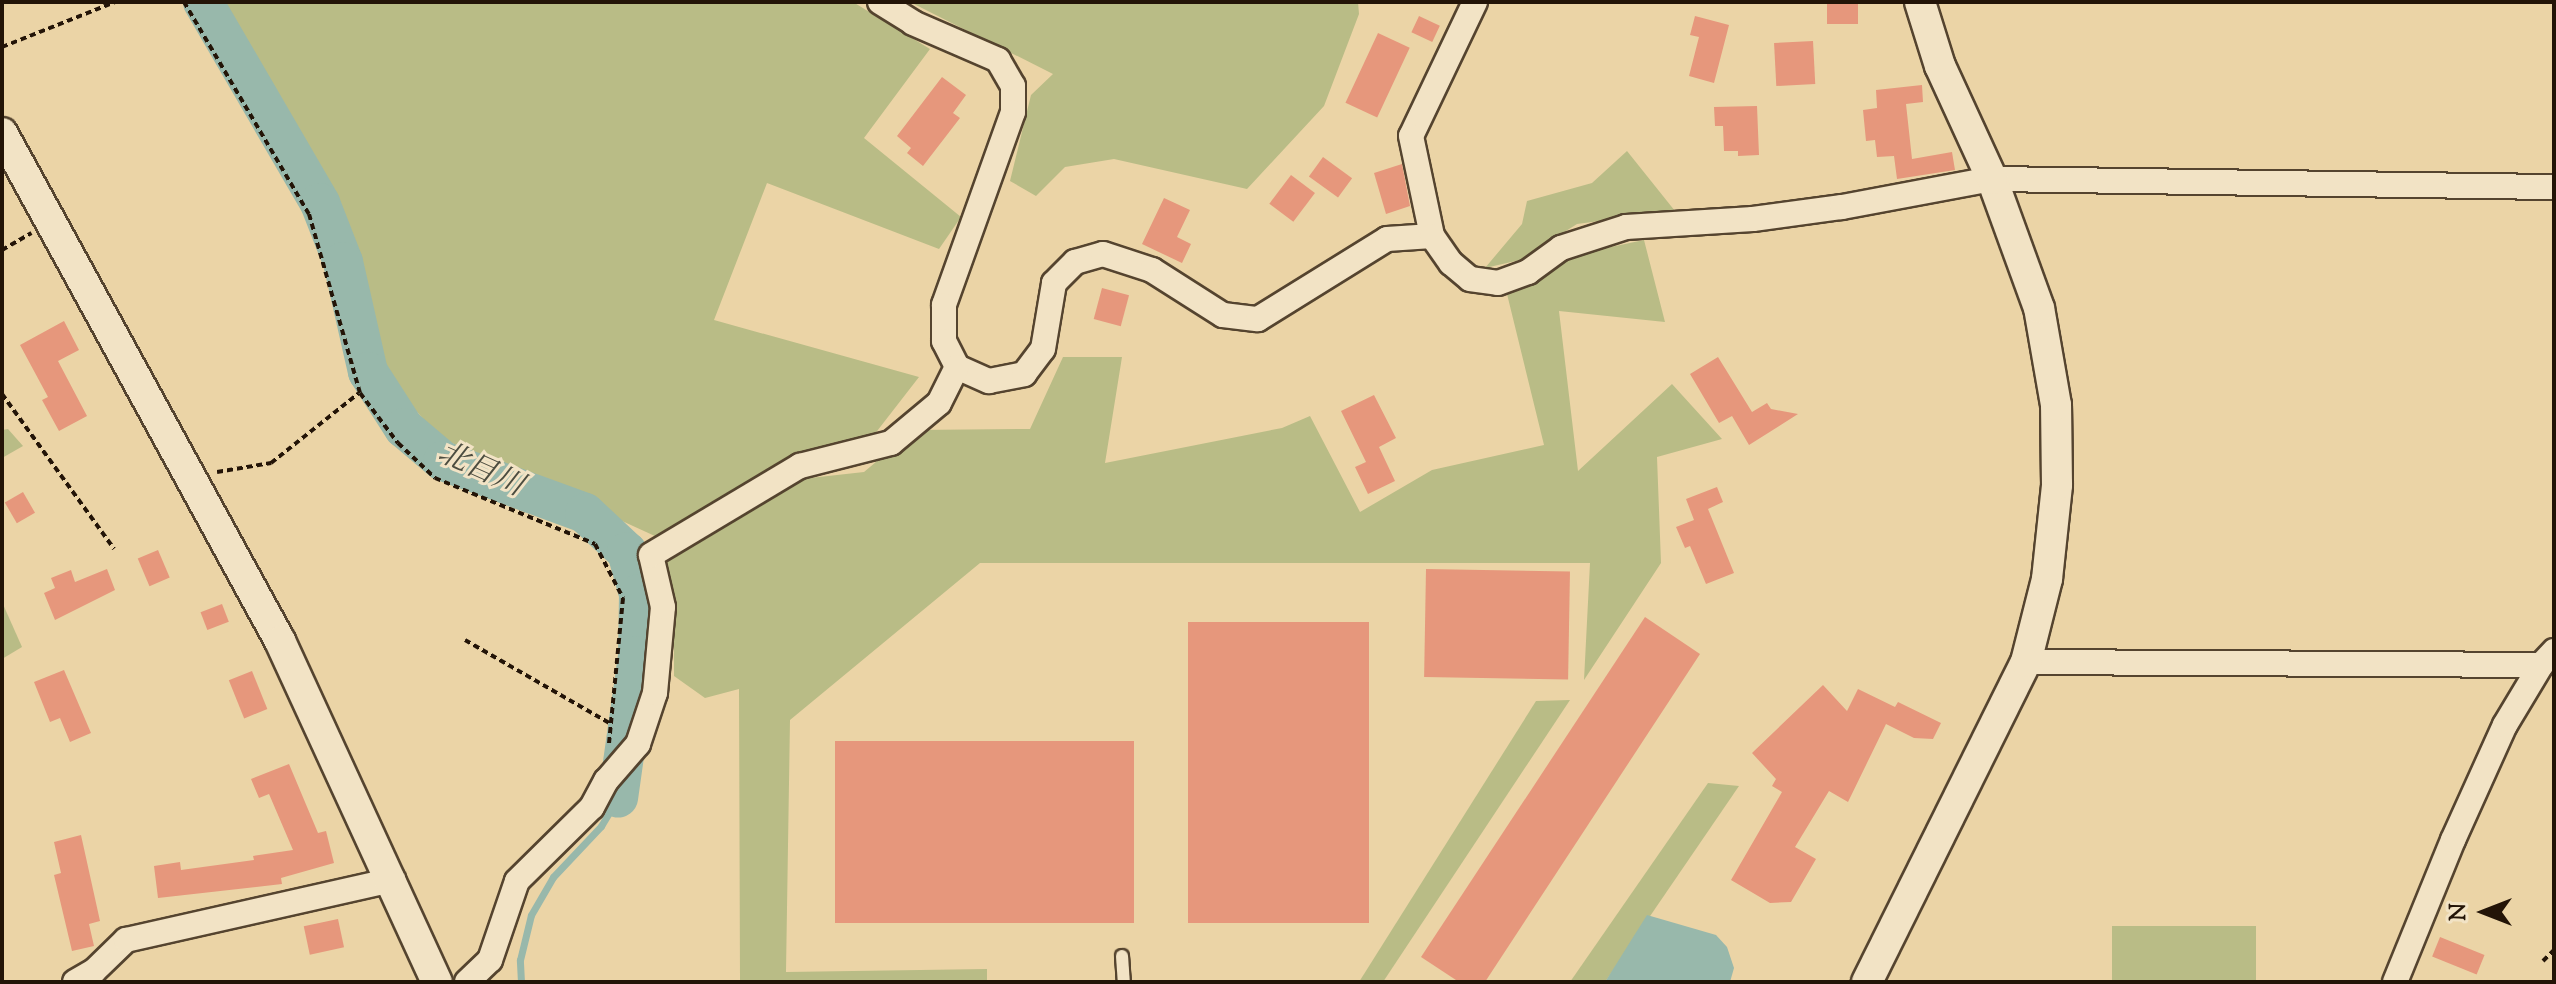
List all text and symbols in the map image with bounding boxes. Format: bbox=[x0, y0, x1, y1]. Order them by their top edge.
water label: 北目川 bbox=[432, 436, 528, 506]
north arrow bbox=[2444, 872, 2524, 952]
text: N bbox=[2444, 903, 2476, 921]

